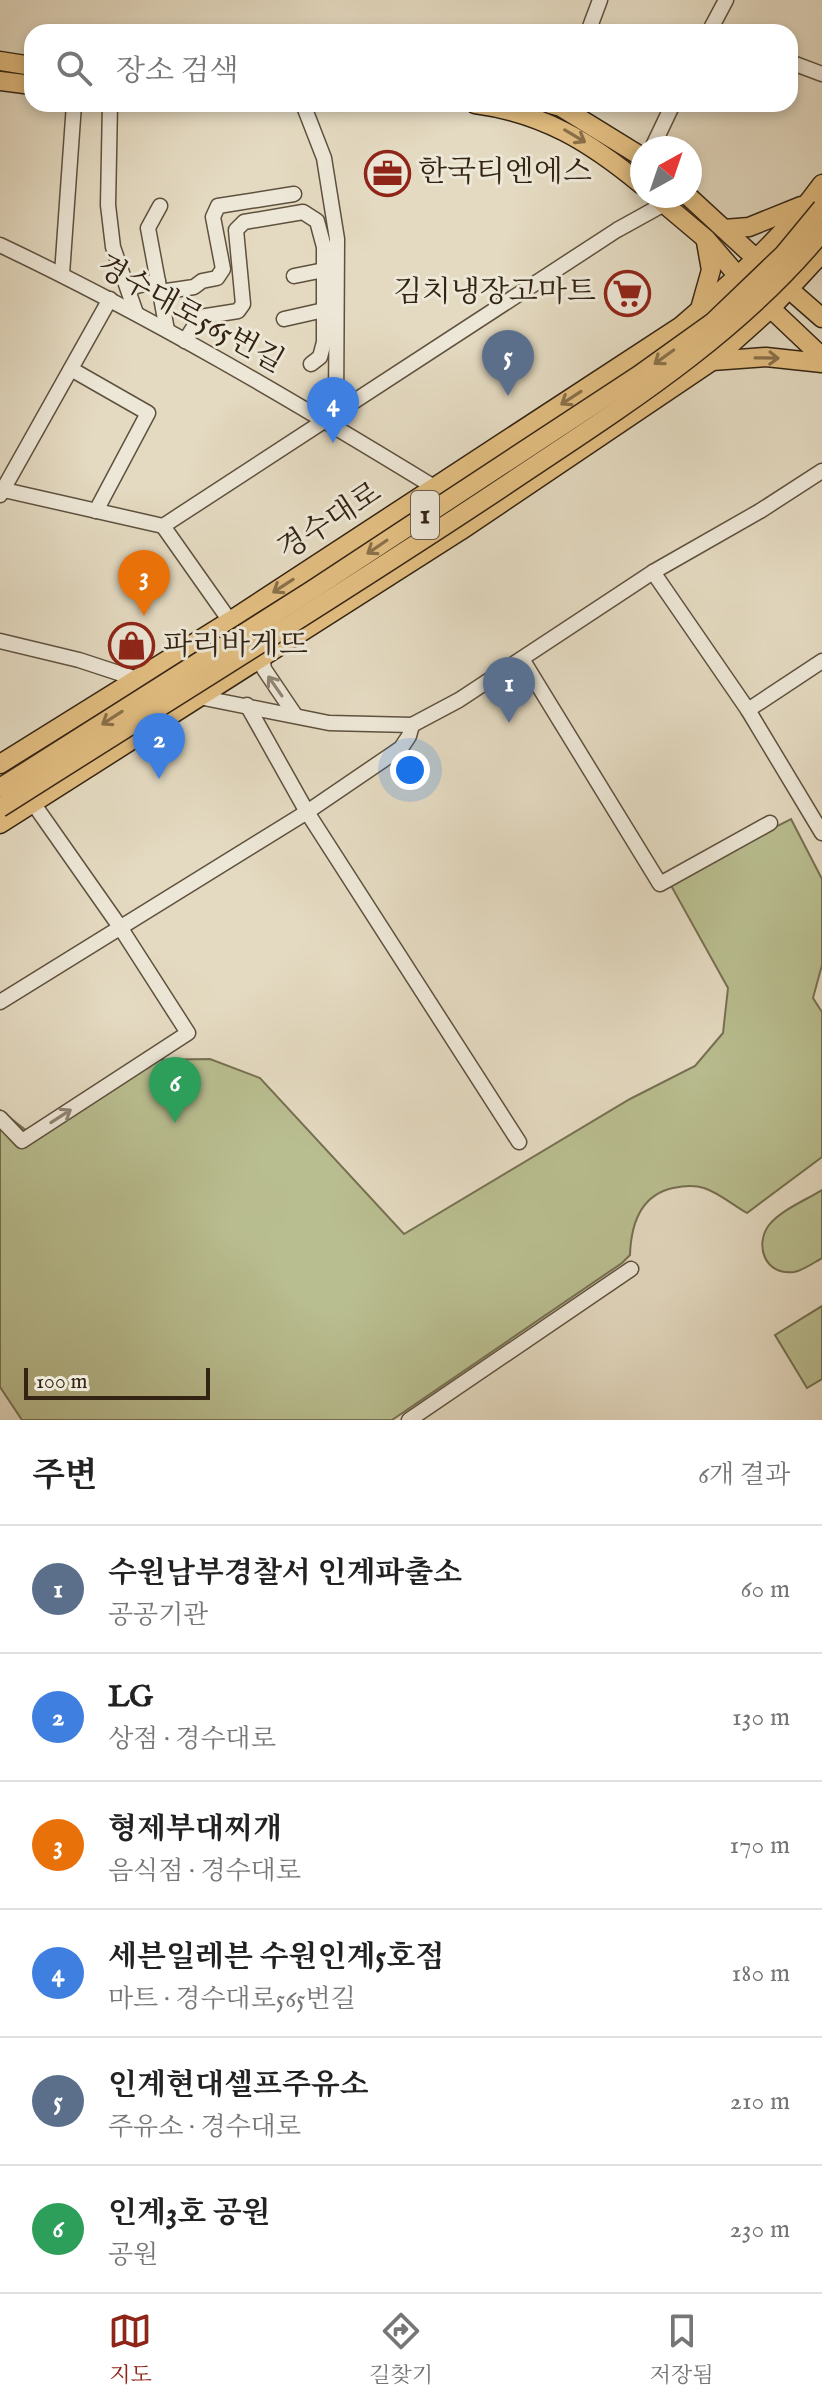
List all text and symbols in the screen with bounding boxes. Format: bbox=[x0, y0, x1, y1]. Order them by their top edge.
search box bbox=[24, 24, 798, 112]
icon: search bbox=[52, 46, 96, 90]
text: 장소 검색 bbox=[116, 53, 238, 91]
one-way arrow bbox=[563, 129, 586, 145]
north arrow bbox=[630, 136, 702, 208]
office icon: 한국티엔에스 bbox=[363, 149, 411, 197]
place label: 한국티엔에스 bbox=[418, 154, 592, 192]
street label: 경수대로565번길 bbox=[90, 248, 290, 382]
supermarket icon: 김치냉장고마트 bbox=[603, 269, 651, 317]
place label: 김치냉장고마트 bbox=[393, 274, 596, 312]
pin: 5 bbox=[482, 330, 534, 396]
one-way arrow bbox=[654, 349, 676, 365]
one-way arrow bbox=[753, 350, 780, 366]
pin: 4 bbox=[307, 377, 359, 443]
one-way arrow bbox=[560, 390, 583, 406]
street label: 경수대로 bbox=[271, 474, 389, 570]
road number: 1 bbox=[411, 491, 439, 539]
one-way arrow bbox=[367, 539, 389, 555]
pin: 3 bbox=[118, 550, 170, 616]
one-way arrow bbox=[273, 578, 295, 595]
shop icon: 파리바게뜨 bbox=[108, 622, 156, 670]
place label: 파리바게뜨 bbox=[163, 627, 308, 665]
pin: 1 bbox=[483, 657, 535, 723]
one-way arrow bbox=[267, 675, 283, 697]
one-way arrow bbox=[101, 709, 123, 726]
pin: 2 bbox=[133, 713, 185, 779]
your location bbox=[390, 750, 430, 790]
pin: 6 bbox=[149, 1057, 201, 1123]
one-way arrow bbox=[49, 1107, 71, 1124]
scale bar bbox=[24, 1364, 210, 1400]
text: 100 m bbox=[36, 1368, 88, 1396]
text: 주변 bbox=[32, 1455, 98, 1498]
text: 6개 결과 bbox=[698, 1459, 790, 1492]
text: 수원남부경찰서 인계파출소 bbox=[108, 1555, 462, 1593]
text: 1 bbox=[53, 1573, 63, 1606]
text: 60 m bbox=[741, 1573, 790, 1606]
text: 공공기관 bbox=[108, 1599, 208, 1632]
text: LG bbox=[108, 1679, 153, 1717]
text: 2 bbox=[52, 1701, 64, 1734]
text: 130 m bbox=[732, 1701, 790, 1734]
text: 상점 · 경수대로 bbox=[108, 1723, 276, 1756]
text: 형제부대찌개 bbox=[108, 1811, 282, 1849]
text: 3 bbox=[53, 1829, 63, 1862]
text: 170 m bbox=[730, 1829, 790, 1862]
text: 음식점 · 경수대로 bbox=[108, 1855, 301, 1888]
text: 세븐일레븐 수원인계5호점 bbox=[108, 1939, 444, 1977]
text: 4 bbox=[52, 1957, 64, 1990]
text: 180 m bbox=[732, 1957, 790, 1990]
text: 마트 · 경수대로565번길 bbox=[108, 1983, 356, 2016]
text: 인계현대셀프주유소 bbox=[108, 2067, 369, 2105]
text: 5 bbox=[53, 2085, 63, 2118]
text: 210 m bbox=[730, 2085, 790, 2118]
text: 주유소 · 경수대로 bbox=[108, 2111, 301, 2144]
text: 인계3호 공원 bbox=[108, 2195, 271, 2233]
text: 6 bbox=[53, 2213, 63, 2246]
text: 230 m bbox=[730, 2213, 790, 2246]
text: 공원 bbox=[108, 2239, 158, 2272]
tab: 지도 bbox=[108, 2309, 152, 2390]
tab: 길찾기 bbox=[369, 2309, 433, 2390]
tab: 저장됨 bbox=[650, 2309, 714, 2390]

